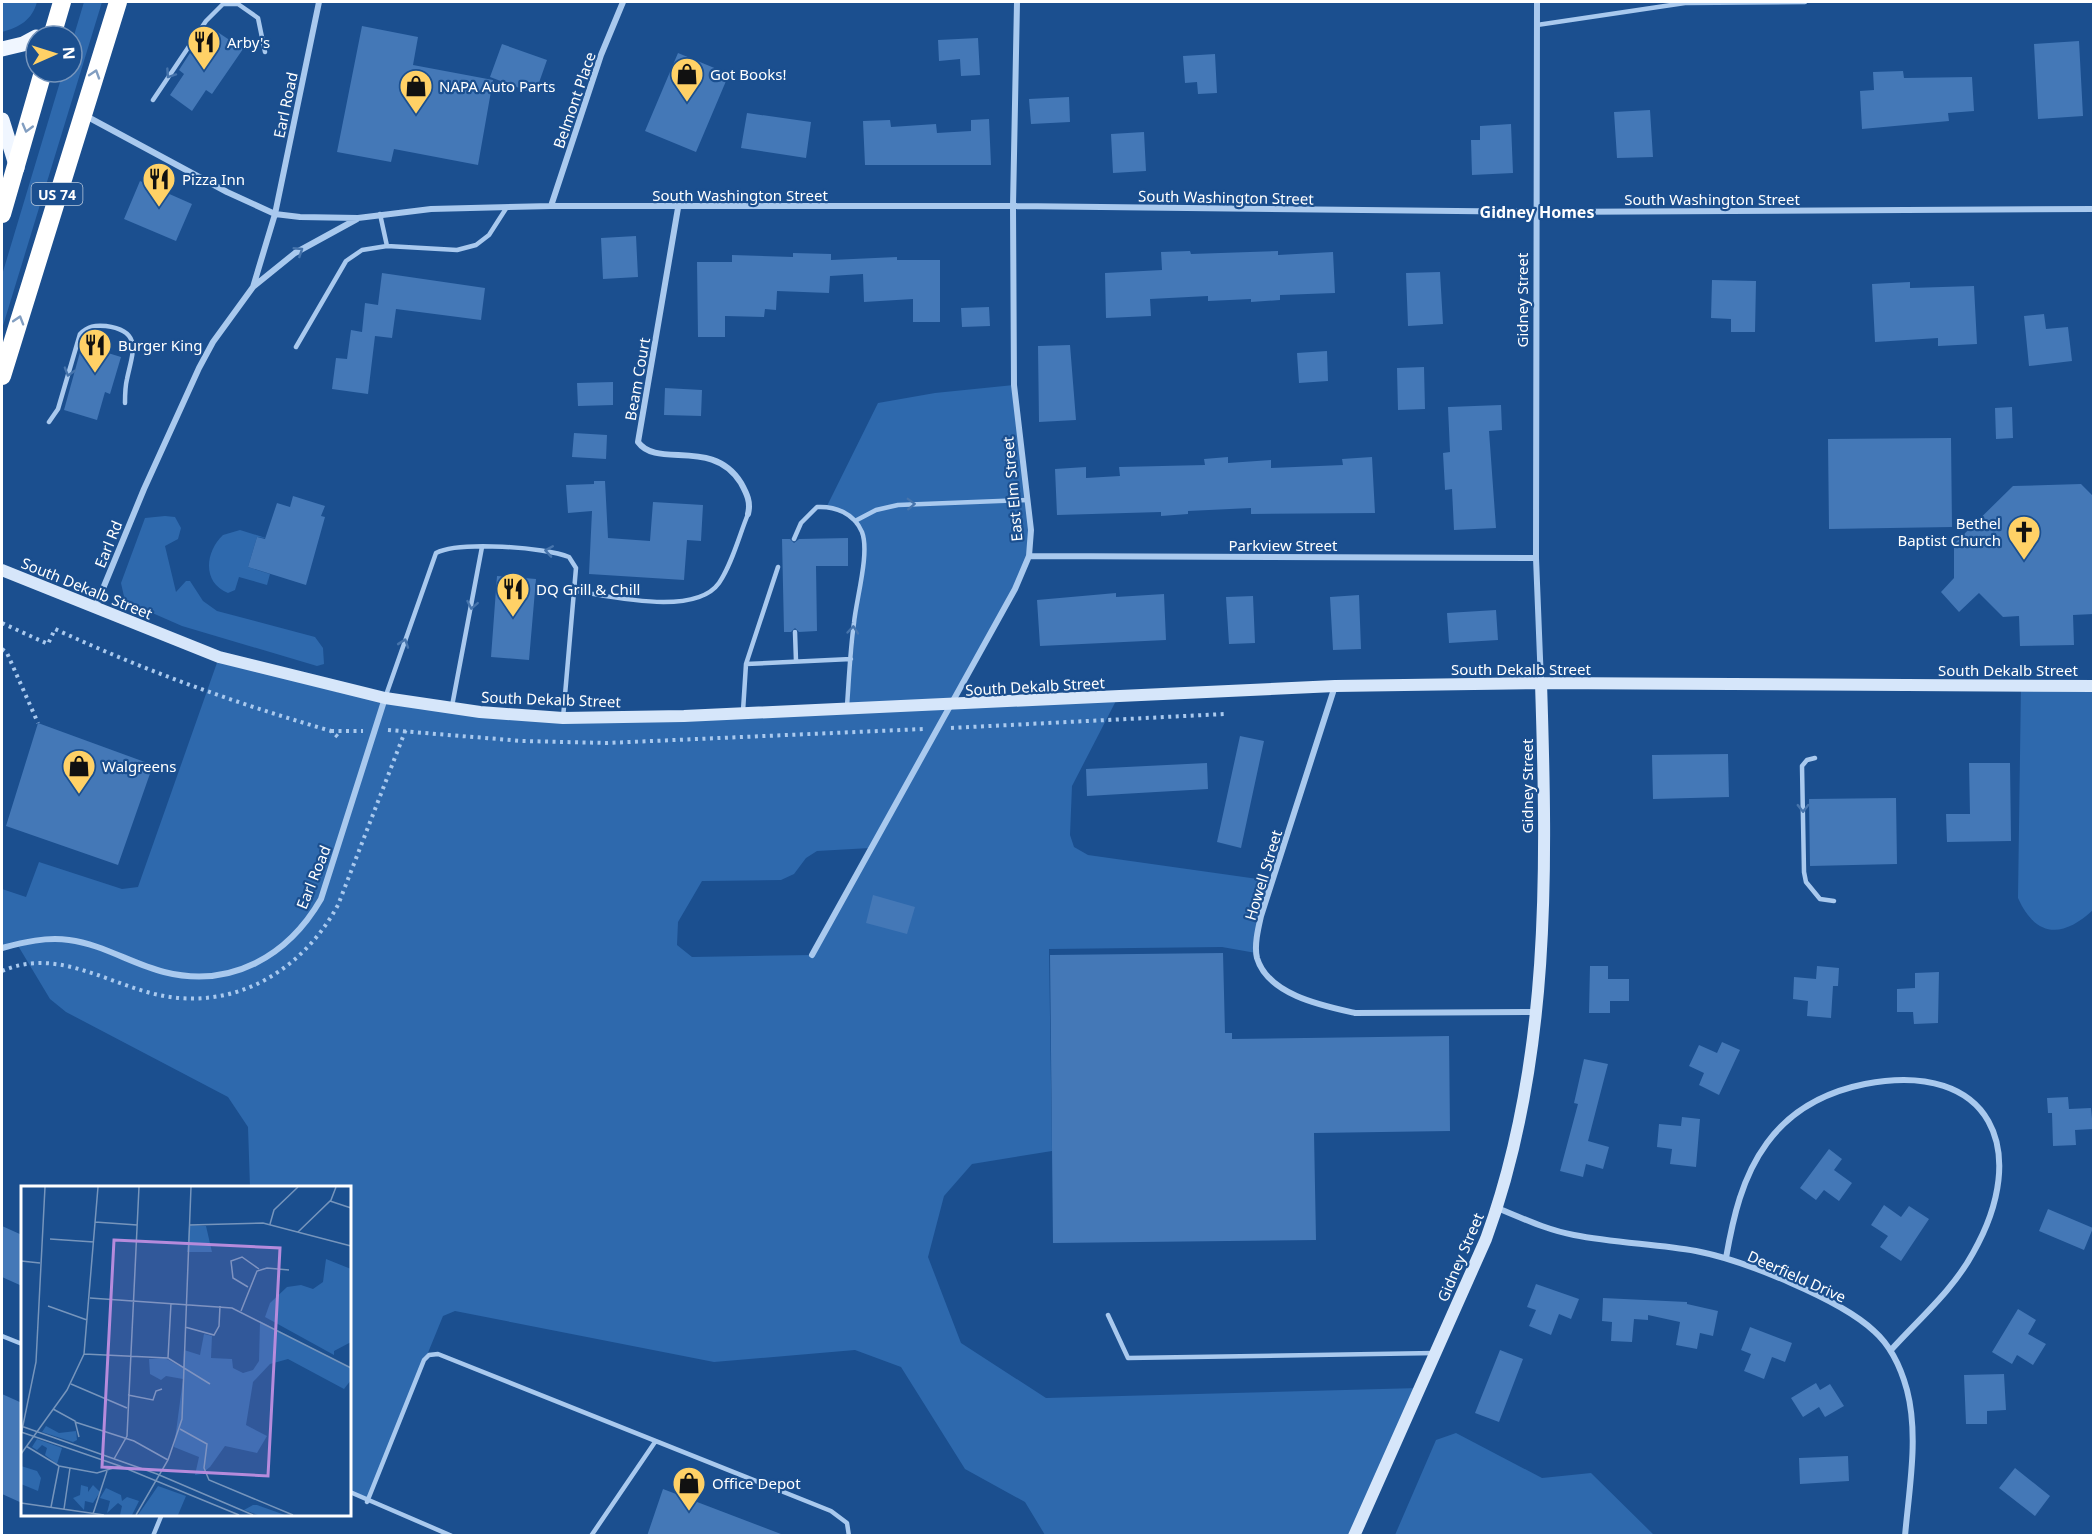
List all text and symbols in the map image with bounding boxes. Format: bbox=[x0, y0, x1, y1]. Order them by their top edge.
north arrow bbox=[24, 24, 84, 84]
restaurant icon: Arby's bbox=[186, 24, 222, 71]
place label: Arby's bbox=[227, 32, 270, 52]
text: N bbox=[58, 46, 80, 60]
street label: Belmont Place bbox=[548, 49, 600, 151]
shop icon: Got Books! bbox=[669, 56, 705, 103]
place label: Got Books! bbox=[710, 64, 786, 84]
one-way arrow bbox=[166, 68, 177, 79]
shop icon: NAPA Auto Parts bbox=[398, 68, 434, 115]
one-way arrow bbox=[88, 69, 101, 80]
street label: Earl Road bbox=[268, 70, 302, 140]
place label: NAPA Auto Parts bbox=[439, 76, 555, 96]
one-way arrow bbox=[22, 123, 35, 133]
restaurant icon: Pizza Inn bbox=[141, 161, 177, 208]
place label: Pizza Inn bbox=[182, 169, 245, 189]
road number: US 74 bbox=[32, 183, 82, 205]
street label: South Washington Street bbox=[652, 185, 828, 205]
street label: South Washington Street bbox=[1138, 185, 1315, 209]
street label: South Washington Street bbox=[1624, 189, 1800, 209]
district label: Gidney Homes bbox=[1480, 201, 1594, 223]
one-way arrow bbox=[292, 247, 303, 258]
street label: Gidney Street bbox=[1512, 252, 1532, 347]
one-way arrow bbox=[12, 315, 24, 326]
restaurant icon: Burger King bbox=[77, 327, 113, 374]
place label: Burger King bbox=[118, 335, 203, 355]
street label: Beam Court bbox=[620, 335, 654, 422]
one-way arrow bbox=[64, 366, 76, 377]
street label: East Elm Street bbox=[997, 435, 1027, 542]
one-way arrow bbox=[906, 498, 915, 511]
place label: Bethel Baptist Church bbox=[1897, 513, 2001, 550]
church icon: Bethel Baptist Church bbox=[2006, 514, 2042, 561]
street label: Earl Rd bbox=[89, 517, 127, 571]
street label: Parkview Street bbox=[1229, 535, 1338, 555]
one-way arrow bbox=[544, 545, 554, 558]
street label: South Dekalb Street bbox=[18, 553, 156, 624]
restaurant icon: DQ Grill & Chill bbox=[495, 571, 531, 618]
place label: DQ Grill & Chill bbox=[536, 579, 640, 599]
one-way arrow bbox=[467, 600, 479, 609]
one-way arrow bbox=[846, 625, 859, 634]
one-way arrow bbox=[396, 638, 409, 649]
street label: South Dekalb Street bbox=[1451, 659, 1592, 679]
street label: South Dekalb Street bbox=[1938, 660, 2079, 680]
street label: South Dekalb Street bbox=[965, 672, 1106, 700]
street label: South Dekalb Street bbox=[481, 687, 622, 711]
street label: Gidney Street bbox=[1517, 738, 1537, 833]
shop icon: Walgreens bbox=[61, 748, 97, 795]
place label: Walgreens bbox=[102, 756, 176, 776]
one-way arrow bbox=[1797, 803, 1809, 812]
street label: Howell Street bbox=[1240, 827, 1286, 923]
street label: Earl Road bbox=[291, 842, 335, 912]
inset map bbox=[21, 1186, 351, 1516]
street label: Gidney Street bbox=[1432, 1209, 1488, 1305]
street label: Deerfield Drive bbox=[1745, 1245, 1849, 1307]
shop icon: Office Depot bbox=[671, 1465, 707, 1512]
place label: Office Depot bbox=[712, 1473, 801, 1493]

